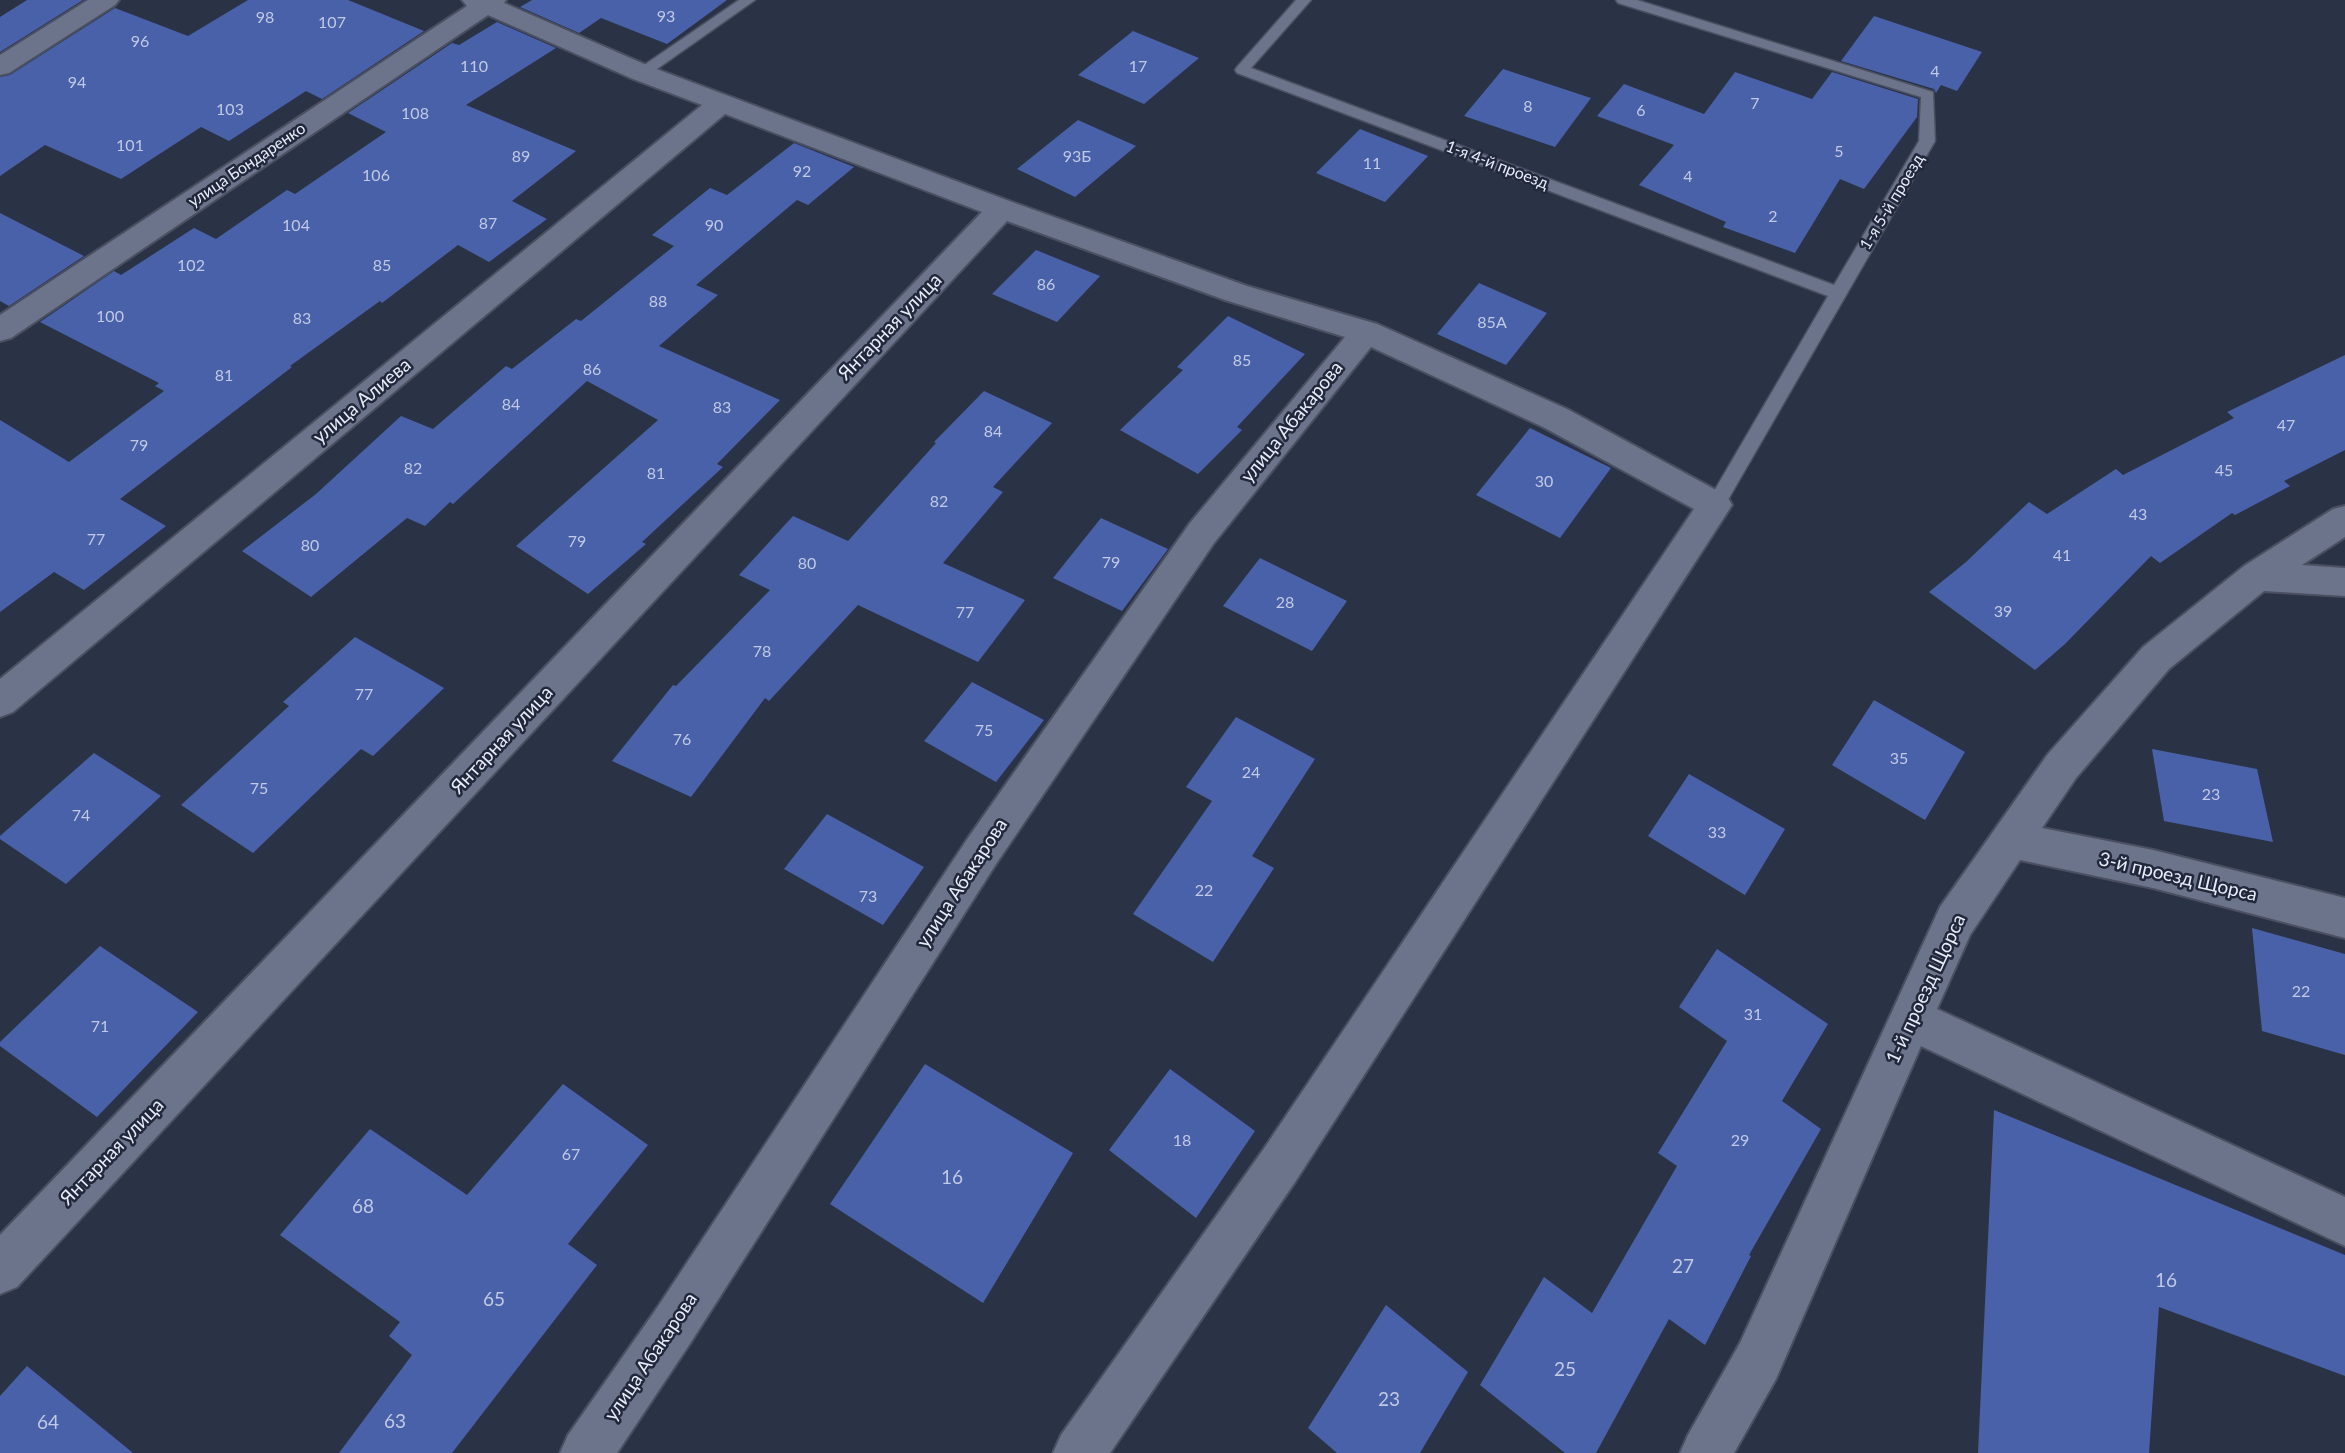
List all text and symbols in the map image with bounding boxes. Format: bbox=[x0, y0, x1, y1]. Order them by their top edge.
house number: 93 bbox=[657, 7, 675, 27]
house number: 98 bbox=[256, 8, 274, 28]
house number: 107 bbox=[318, 13, 346, 33]
house number: 96 bbox=[131, 32, 149, 52]
house number: 110 bbox=[460, 57, 488, 77]
house number: 17 bbox=[1129, 57, 1147, 77]
house number: 4 bbox=[1930, 62, 1940, 82]
house number: 94 bbox=[68, 73, 86, 93]
house number: 7 bbox=[1750, 94, 1760, 114]
house number: 8 bbox=[1523, 97, 1533, 117]
house number: 103 bbox=[216, 100, 244, 120]
house number: 6 bbox=[1636, 101, 1646, 121]
house number: 108 bbox=[401, 104, 429, 124]
street label: улица Бондаренко bbox=[185, 119, 309, 211]
house number: 101 bbox=[116, 136, 144, 156]
street label: 1-я 4-й проезд bbox=[1443, 137, 1551, 193]
house number: 5 bbox=[1834, 142, 1844, 162]
house number: 89 bbox=[512, 147, 530, 167]
house number: 93Б bbox=[1063, 147, 1091, 167]
street label: 1-я 5-й проезд bbox=[1856, 151, 1928, 253]
house number: 11 bbox=[1363, 154, 1381, 174]
house number: 92 bbox=[793, 162, 811, 182]
house number: 106 bbox=[362, 166, 390, 186]
house number: 4 bbox=[1683, 167, 1693, 187]
house number: 2 bbox=[1768, 207, 1778, 227]
house number: 87 bbox=[479, 214, 497, 234]
house number: 104 bbox=[282, 216, 310, 236]
house number: 90 bbox=[705, 216, 723, 236]
house number: 102 bbox=[177, 256, 205, 276]
house number: 85 bbox=[373, 256, 391, 276]
street label: Янтарная улица bbox=[834, 269, 946, 385]
house number: 86 bbox=[1037, 275, 1055, 295]
house number: 88 bbox=[649, 292, 667, 312]
house number: 100 bbox=[96, 307, 124, 327]
house number: 83 bbox=[293, 309, 311, 329]
house number: 85А bbox=[1477, 313, 1507, 333]
house number: 85 bbox=[1233, 351, 1251, 371]
street label: улица Алиева bbox=[308, 353, 416, 449]
street label: улица Абакарова bbox=[1236, 357, 1348, 487]
house number: 86 bbox=[583, 360, 601, 380]
house number: 81 bbox=[215, 366, 233, 386]
house number: 84 bbox=[502, 395, 520, 415]
house number: 83 bbox=[713, 398, 731, 418]
house number: 47 bbox=[2277, 416, 2295, 436]
house number: 84 bbox=[984, 422, 1002, 442]
house number: 79 bbox=[130, 436, 148, 456]
house number: 82 bbox=[404, 459, 422, 479]
house number: 45 bbox=[2215, 461, 2233, 481]
house number: 81 bbox=[647, 464, 665, 484]
house number: 30 bbox=[1535, 472, 1553, 492]
house number: 82 bbox=[930, 492, 948, 512]
house number: 43 bbox=[2129, 505, 2147, 525]
house number: 77 bbox=[87, 530, 105, 550]
house number: 79 bbox=[568, 532, 586, 552]
house number: 80 bbox=[301, 536, 319, 556]
house number: 41 bbox=[2053, 546, 2071, 566]
house number: 79 bbox=[1102, 553, 1120, 573]
house number: 80 bbox=[798, 554, 816, 574]
house number: 28 bbox=[1276, 593, 1294, 613]
house number: 39 bbox=[1994, 602, 2012, 622]
house number: 77 bbox=[956, 603, 974, 623]
house number: 78 bbox=[753, 642, 771, 662]
street label: Янтарная улица bbox=[446, 681, 558, 799]
house number: 77 bbox=[355, 685, 373, 705]
house number: 75 bbox=[975, 721, 993, 741]
house number: 76 bbox=[673, 730, 691, 750]
house number: 35 bbox=[1890, 749, 1908, 769]
house number: 24 bbox=[1242, 763, 1260, 783]
house number: 75 bbox=[250, 779, 268, 799]
house number: 23 bbox=[2202, 785, 2220, 805]
house number: 74 bbox=[72, 806, 90, 826]
street label: улица Абакарова bbox=[912, 814, 1012, 952]
house number: 33 bbox=[1708, 823, 1726, 843]
street label: 3-й проезд Щорса bbox=[2097, 848, 2259, 906]
house number: 22 bbox=[1195, 881, 1213, 901]
house number: 73 bbox=[859, 887, 877, 907]
street label: 1-й проезд Щорса bbox=[1881, 911, 1971, 1067]
house number: 22 bbox=[2292, 982, 2310, 1002]
house number: 31 bbox=[1744, 1005, 1762, 1025]
house number: 71 bbox=[91, 1017, 109, 1037]
street label: Янтарная улица bbox=[56, 1094, 168, 1210]
house number: 18 bbox=[1173, 1131, 1191, 1151]
house number: 29 bbox=[1731, 1131, 1749, 1151]
house number: 67 bbox=[562, 1145, 580, 1165]
house number: 16 bbox=[941, 1167, 963, 1189]
house number: 68 bbox=[352, 1196, 374, 1218]
house number: 27 bbox=[1672, 1256, 1694, 1278]
house number: 16 bbox=[2155, 1270, 2177, 1292]
house number: 65 bbox=[483, 1289, 505, 1311]
street label: улица Абакарова bbox=[600, 1289, 702, 1425]
house number: 25 bbox=[1554, 1359, 1576, 1381]
house number: 23 bbox=[1378, 1389, 1400, 1411]
house number: 63 bbox=[384, 1411, 406, 1433]
house number: 64 bbox=[37, 1412, 59, 1434]

